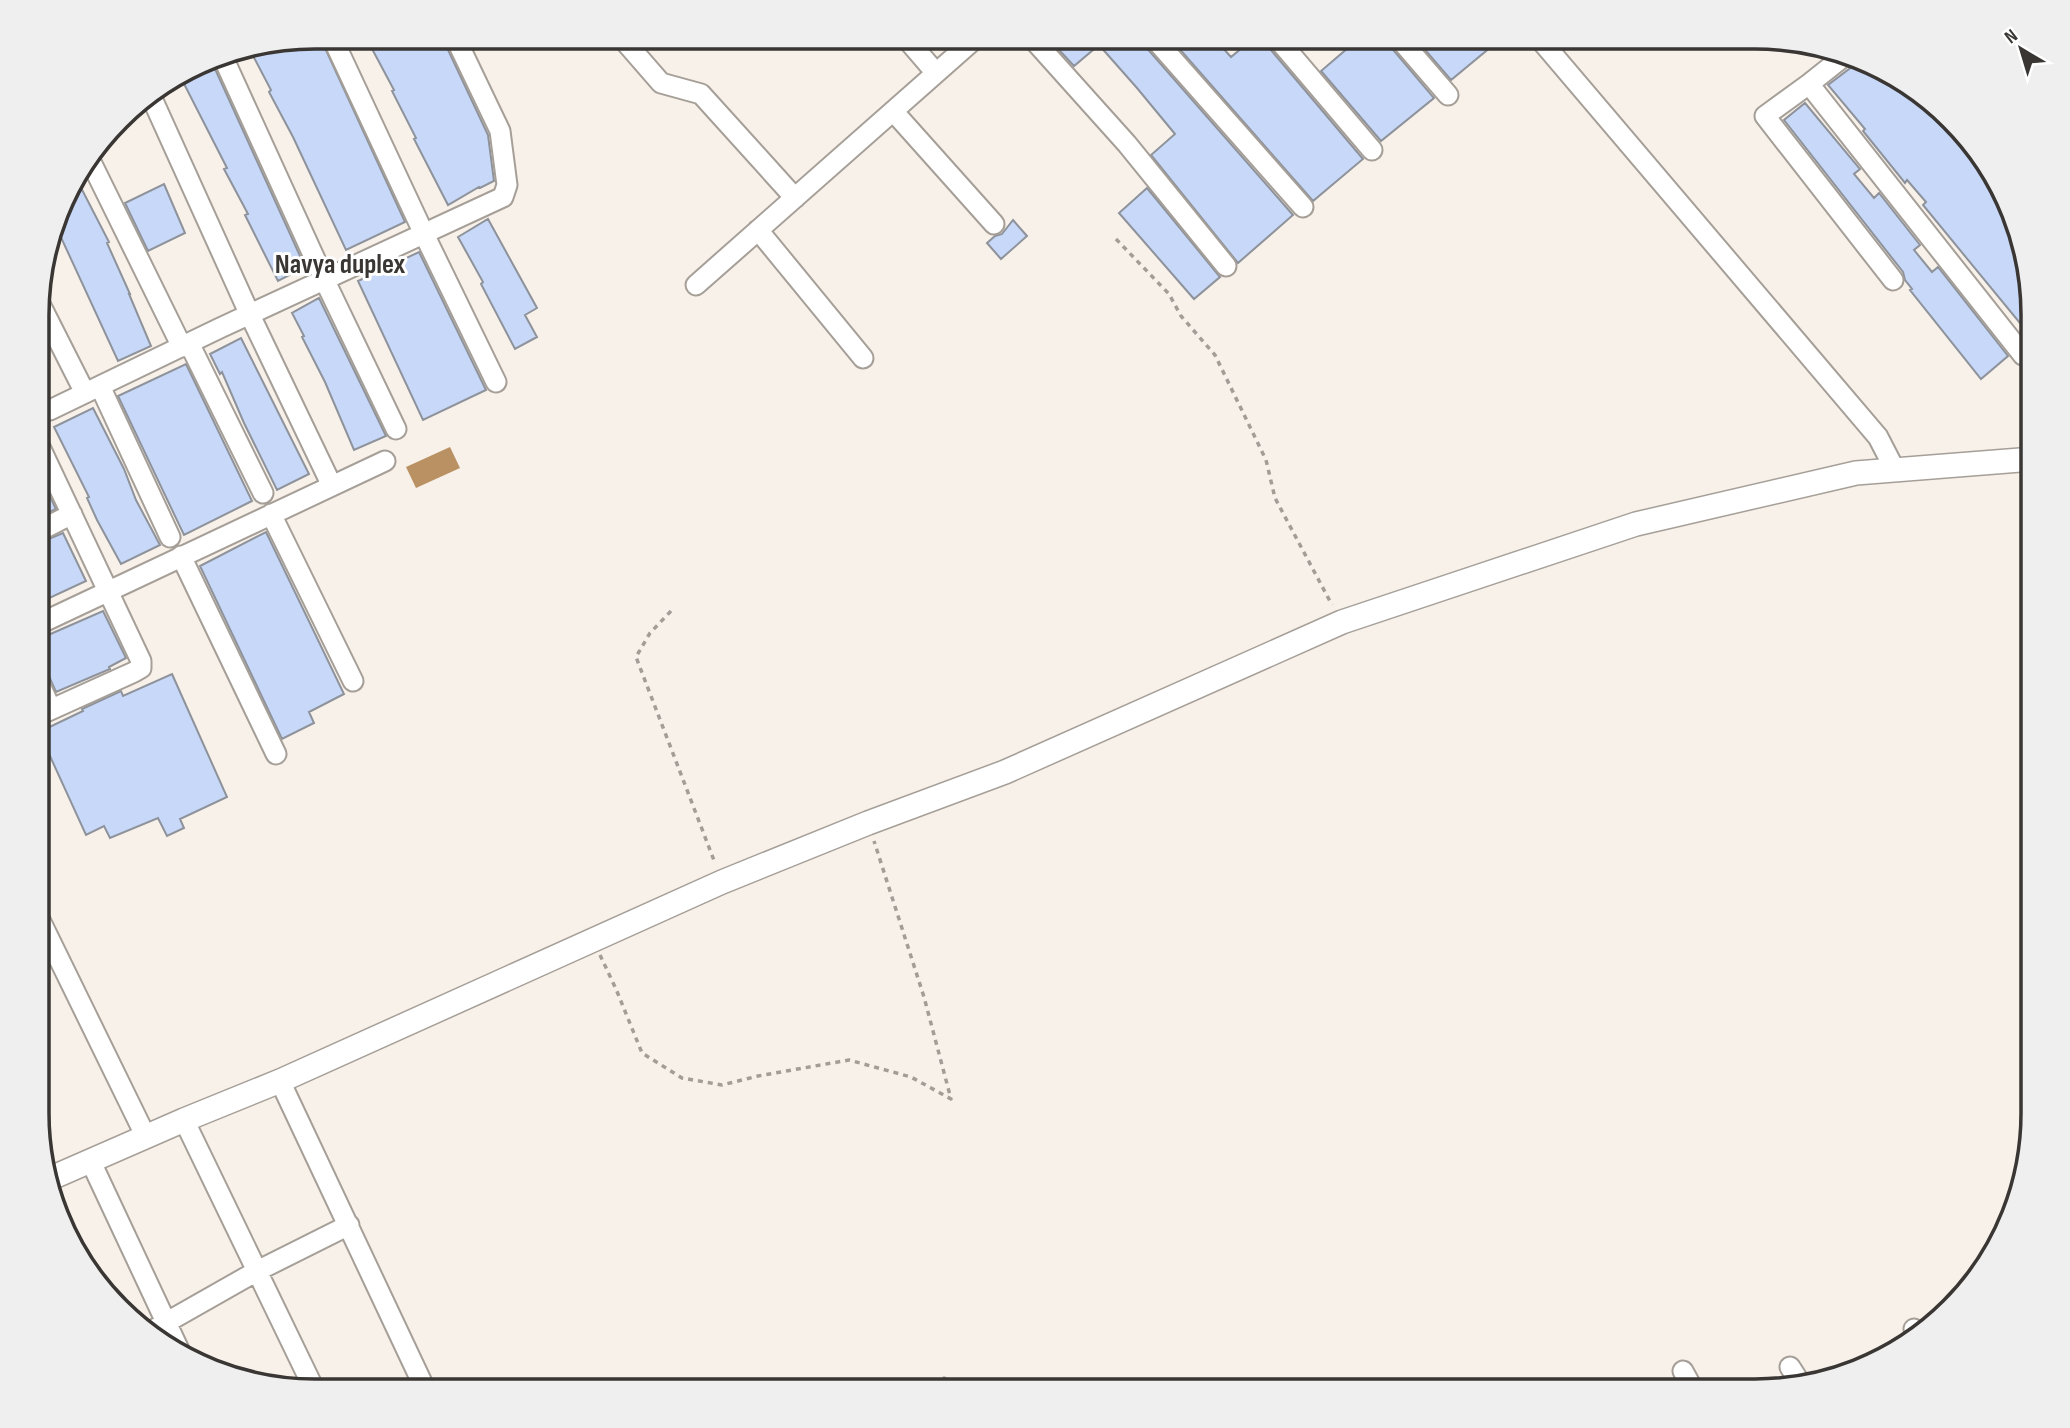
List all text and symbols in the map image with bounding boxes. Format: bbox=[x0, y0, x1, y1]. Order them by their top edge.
north arrow bbox=[1986, 14, 2056, 84]
text: N bbox=[2000, 25, 2023, 49]
district label: Navya duplex bbox=[275, 248, 406, 281]

